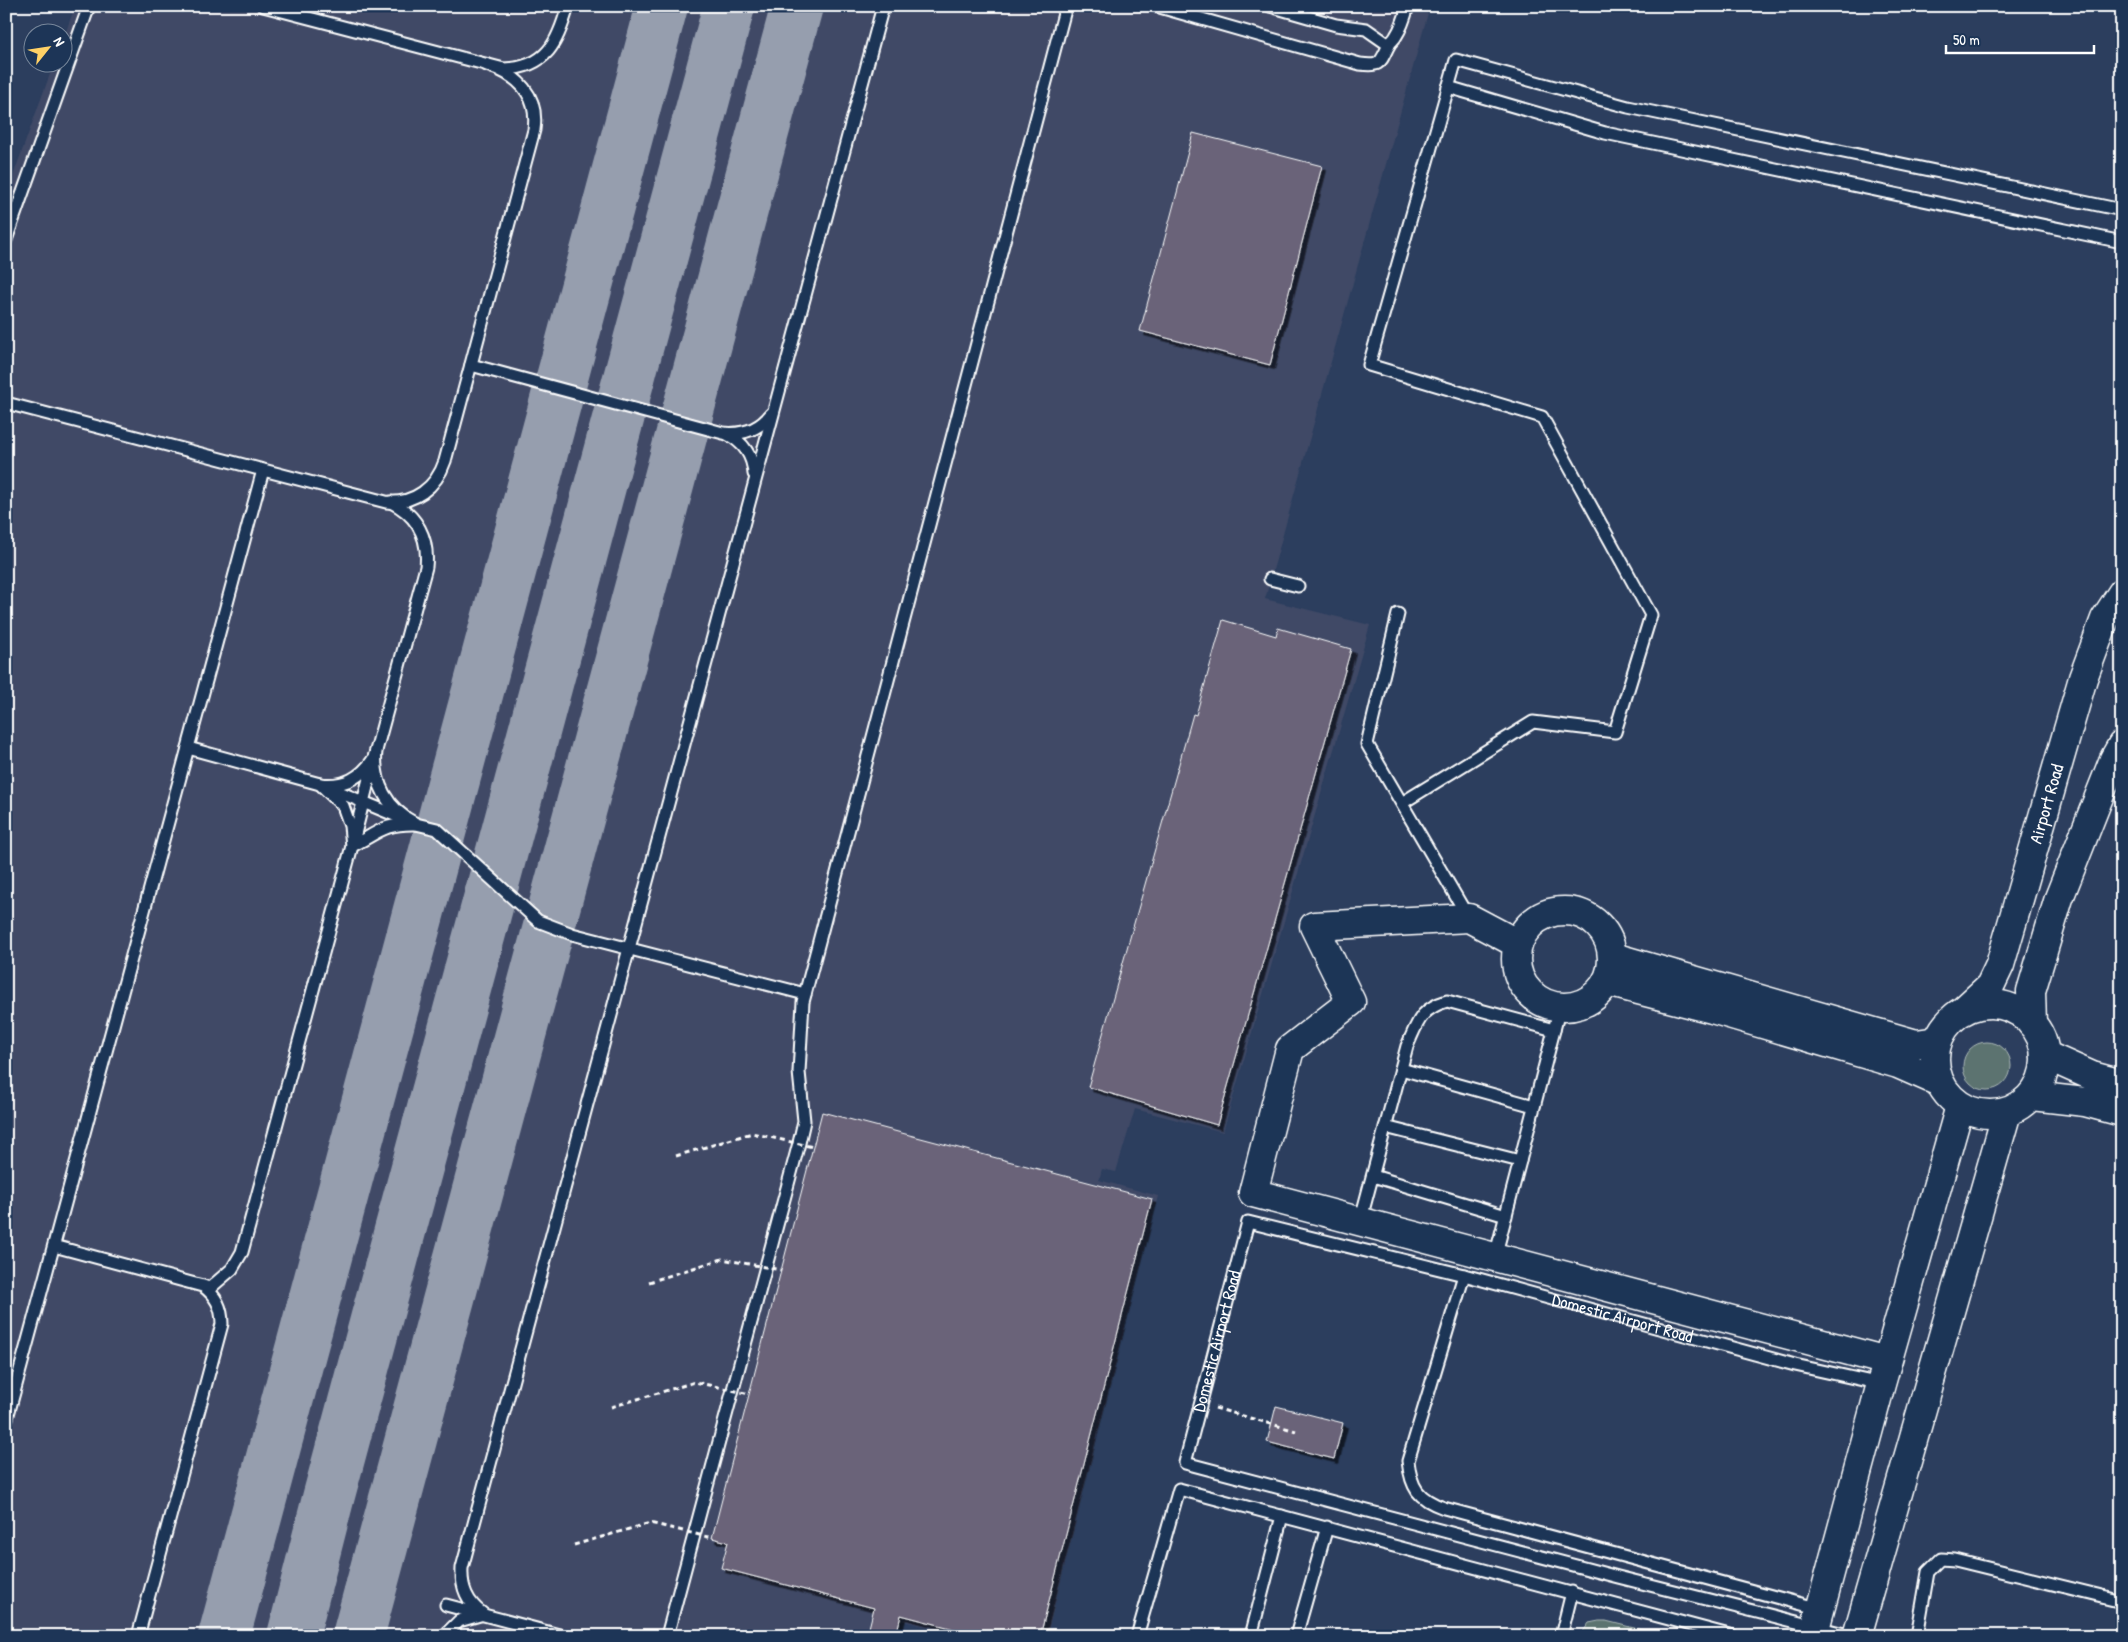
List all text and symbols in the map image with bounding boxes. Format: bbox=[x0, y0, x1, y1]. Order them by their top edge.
north arrow bbox=[22, 22, 72, 72]
scale bar bbox=[1946, 22, 2093, 54]
text: 50 m bbox=[1953, 29, 1980, 50]
text: N bbox=[50, 33, 70, 50]
street label: Airport Road bbox=[2023, 761, 2069, 846]
street label: Domestic Airport Road bbox=[1186, 1268, 1247, 1414]
street label: Domestic Airport Road bbox=[1549, 1287, 1696, 1349]

